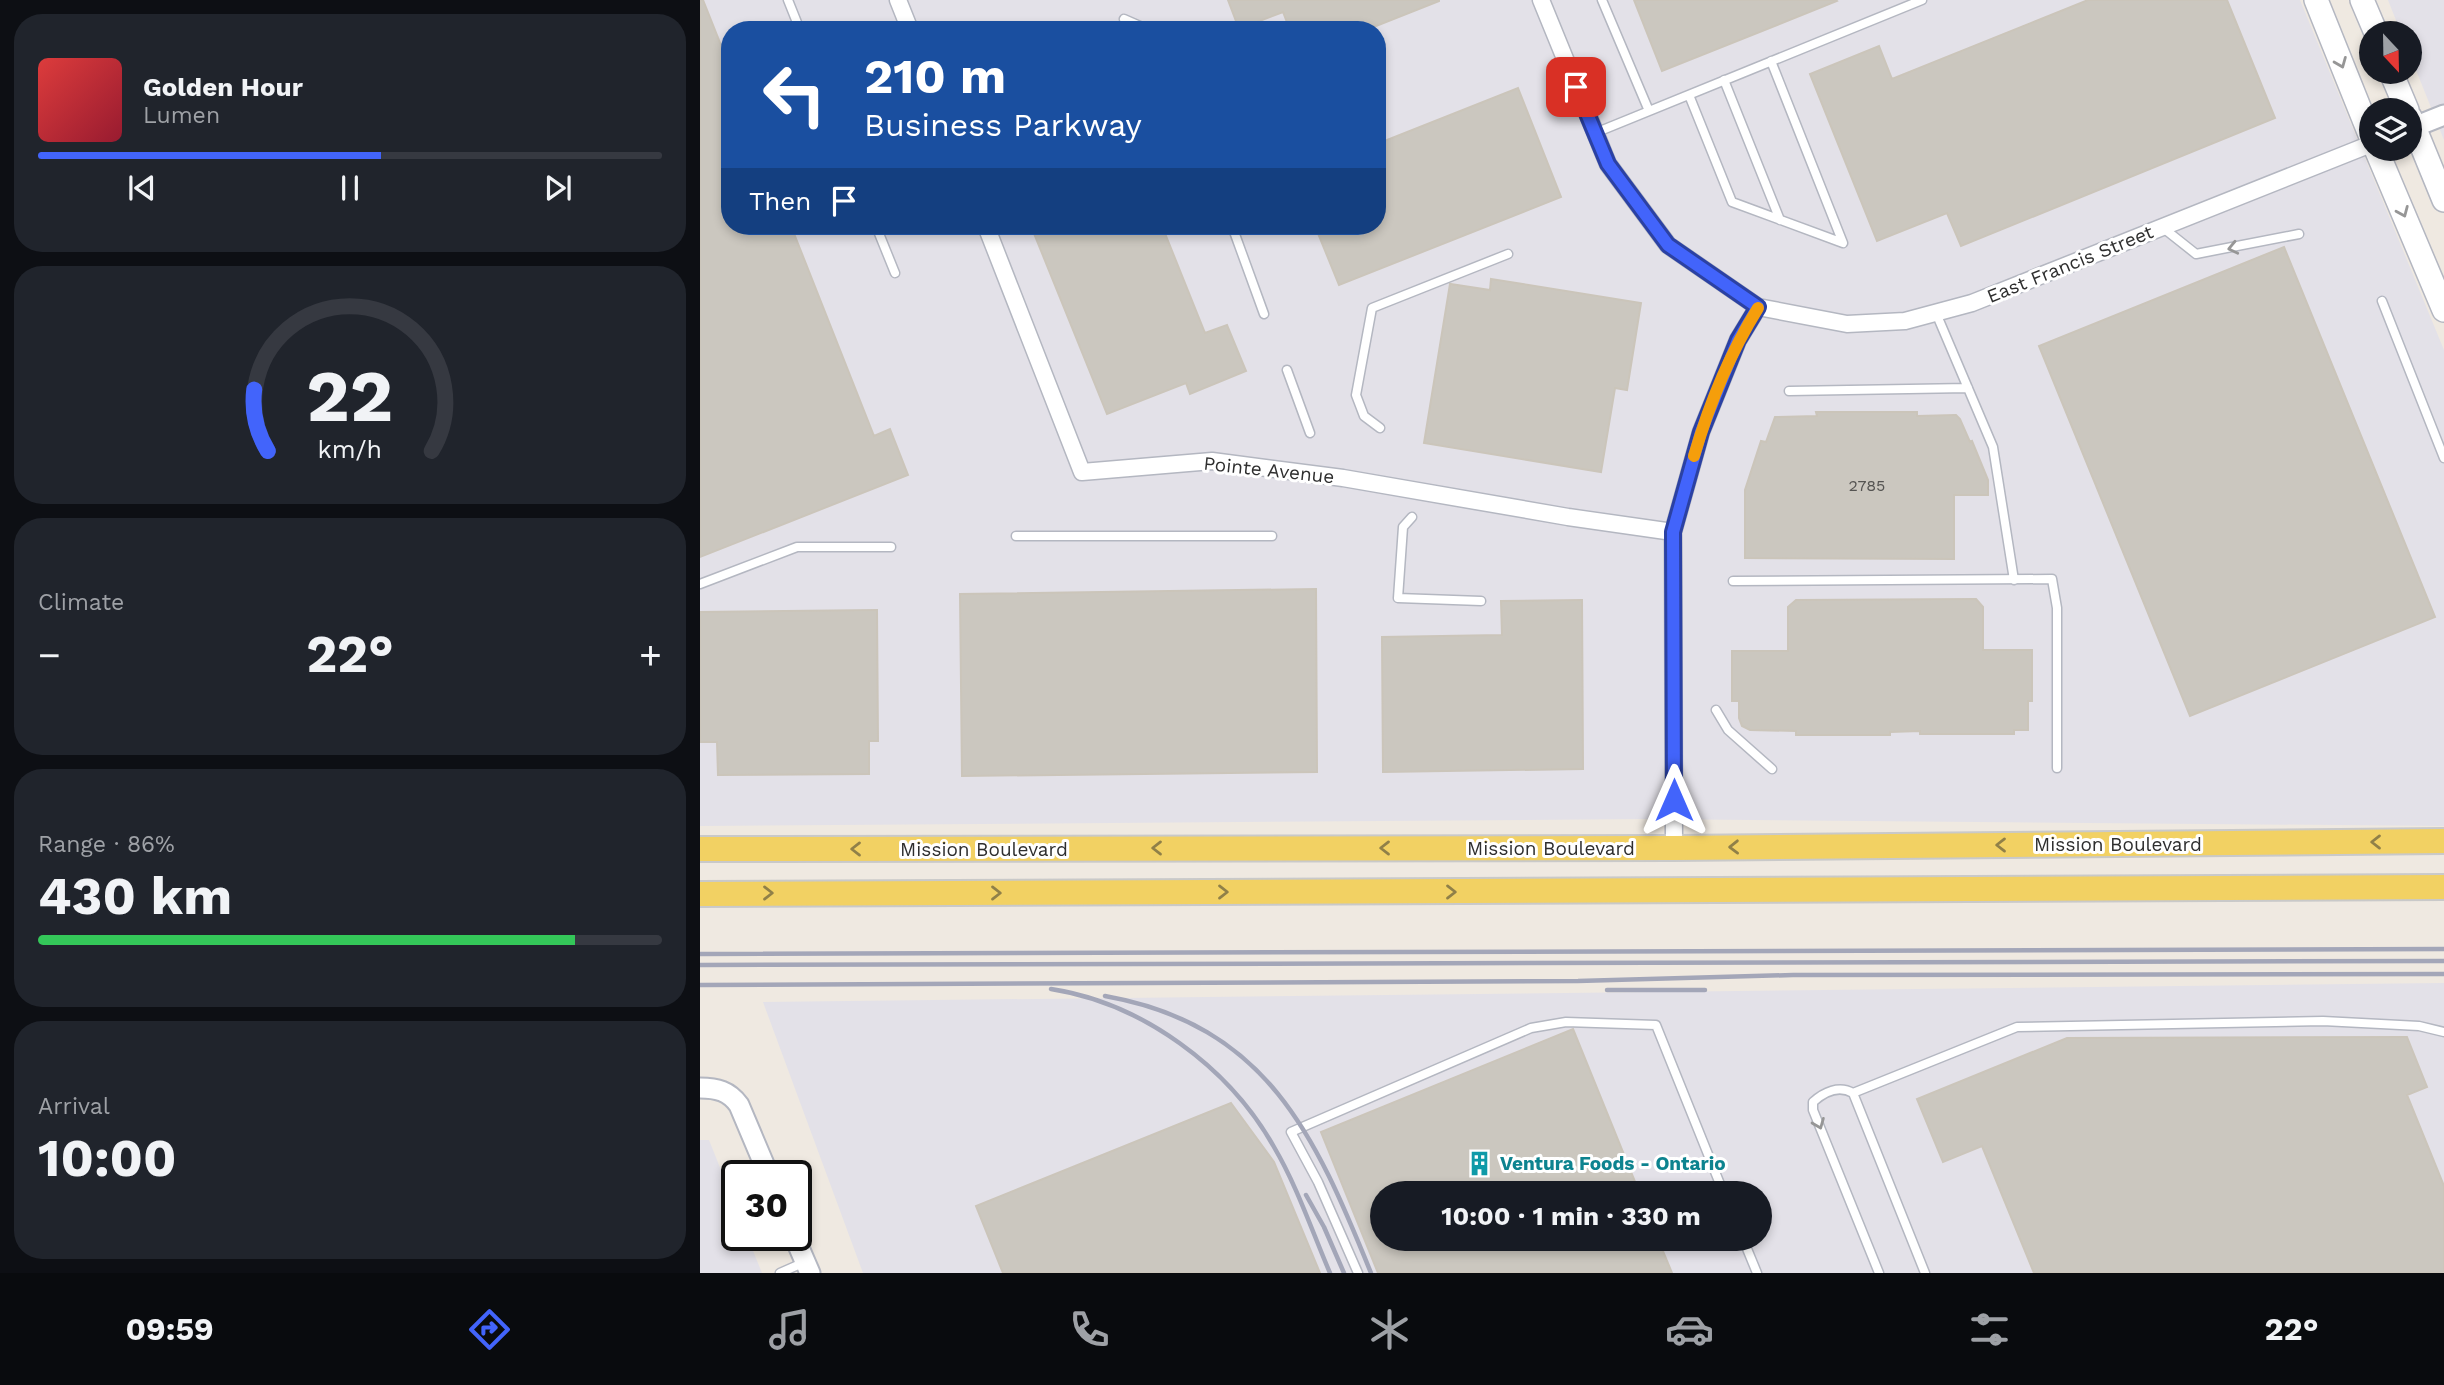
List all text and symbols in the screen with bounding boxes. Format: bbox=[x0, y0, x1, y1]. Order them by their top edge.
north arrow bbox=[2359, 21, 2422, 84]
map controls bbox=[2359, 21, 2422, 161]
text: 210 m bbox=[864, 47, 1006, 105]
icon: left bbox=[749, 49, 840, 140]
pin bbox=[1546, 57, 1606, 117]
one-way arrow bbox=[2333, 57, 2347, 69]
icon: arrive bbox=[1557, 68, 1595, 106]
text: Golden Hour bbox=[143, 72, 303, 102]
button: layers bbox=[2359, 98, 2422, 161]
text: Lumen bbox=[143, 102, 220, 129]
text: Business Parkway bbox=[864, 106, 1142, 144]
icon: previous bbox=[123, 169, 161, 207]
icon: pause bbox=[331, 169, 369, 207]
icon: next bbox=[539, 169, 577, 207]
icon: arrive bbox=[825, 182, 863, 220]
text: Then bbox=[749, 186, 811, 216]
one-way arrow bbox=[2394, 205, 2408, 217]
street label: East Francis Street bbox=[1983, 220, 2157, 308]
one-way arrow bbox=[2227, 239, 2239, 254]
text: 22 bbox=[307, 353, 393, 439]
text: km/h bbox=[318, 434, 382, 463]
street label: Pointe Avenue bbox=[1202, 452, 1336, 488]
house number: 2785 bbox=[1849, 476, 1885, 495]
text: Climate bbox=[38, 589, 124, 616]
text: 22° bbox=[306, 624, 394, 685]
text: − bbox=[38, 633, 61, 677]
text: + bbox=[639, 633, 662, 677]
position arrow bbox=[1637, 763, 1711, 837]
text: Range · 86% bbox=[38, 831, 175, 858]
street label: Mission Boulevard bbox=[2034, 833, 2202, 856]
one-way arrow bbox=[2370, 834, 2381, 850]
street label: Mission Boulevard bbox=[1467, 837, 1635, 860]
one-way arrow bbox=[1996, 837, 2006, 853]
street label: Mission Boulevard bbox=[900, 838, 1068, 861]
one-way arrow bbox=[1152, 840, 1162, 856]
one-way arrow bbox=[1379, 840, 1390, 856]
one-way arrow bbox=[1729, 840, 1740, 855]
one-way arrow bbox=[851, 841, 861, 857]
text: 430 km bbox=[38, 866, 232, 927]
one-way arrow bbox=[1218, 884, 1229, 900]
one-way arrow bbox=[1446, 884, 1456, 900]
one-way arrow bbox=[763, 885, 774, 901]
one-way arrow bbox=[991, 885, 1001, 901]
text: Arrival bbox=[38, 1093, 110, 1120]
one-way arrow bbox=[1810, 1117, 1824, 1129]
text: 10:00 bbox=[38, 1128, 177, 1189]
building icon: Ventura Foods - Ontario bbox=[1466, 1149, 1494, 1177]
place label: Ventura Foods - Ontario bbox=[1500, 1152, 1726, 1175]
speed limit sign: 30 bbox=[721, 1160, 812, 1251]
text: 10:00 · 1 min · 330 m bbox=[1441, 1201, 1701, 1231]
icon: directions bbox=[465, 1305, 514, 1354]
icon: music bbox=[765, 1305, 814, 1354]
icon: phone bbox=[1065, 1305, 1114, 1354]
icon: climate bbox=[1365, 1305, 1414, 1354]
icon: car bbox=[1665, 1305, 1714, 1354]
icon: filters bbox=[1965, 1305, 2014, 1354]
text: 09:59 bbox=[125, 1310, 214, 1348]
text: 22° bbox=[2265, 1310, 2318, 1348]

